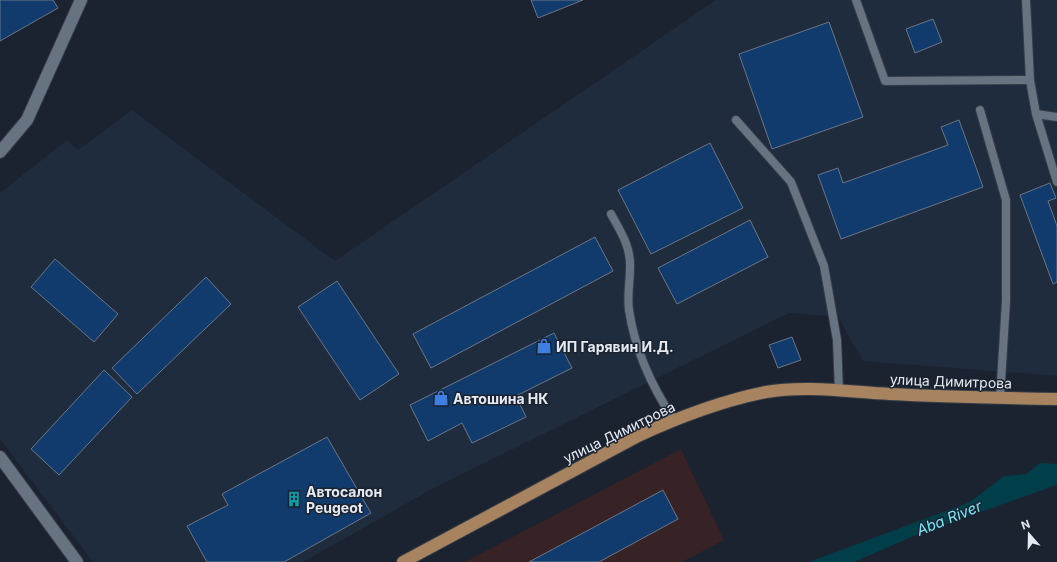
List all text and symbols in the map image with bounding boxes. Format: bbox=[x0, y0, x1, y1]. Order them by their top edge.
shop icon: ИП Гарявин И.Д. bbox=[535, 337, 553, 355]
place label: ИП Гарявин И.Д. bbox=[556, 338, 674, 355]
street label: улица Димитрова bbox=[890, 370, 1012, 392]
shop icon: Автошина НК bbox=[432, 389, 450, 407]
place label: Автошина НК bbox=[453, 390, 548, 407]
street label: улица Димитрова bbox=[560, 398, 678, 466]
place label: Автосалон Peugeot bbox=[306, 483, 382, 516]
building icon: Автосалон Peugeot bbox=[285, 490, 303, 508]
water label: Aba River bbox=[913, 496, 985, 540]
north arrow bbox=[1009, 514, 1049, 554]
text: N bbox=[1019, 517, 1032, 533]

